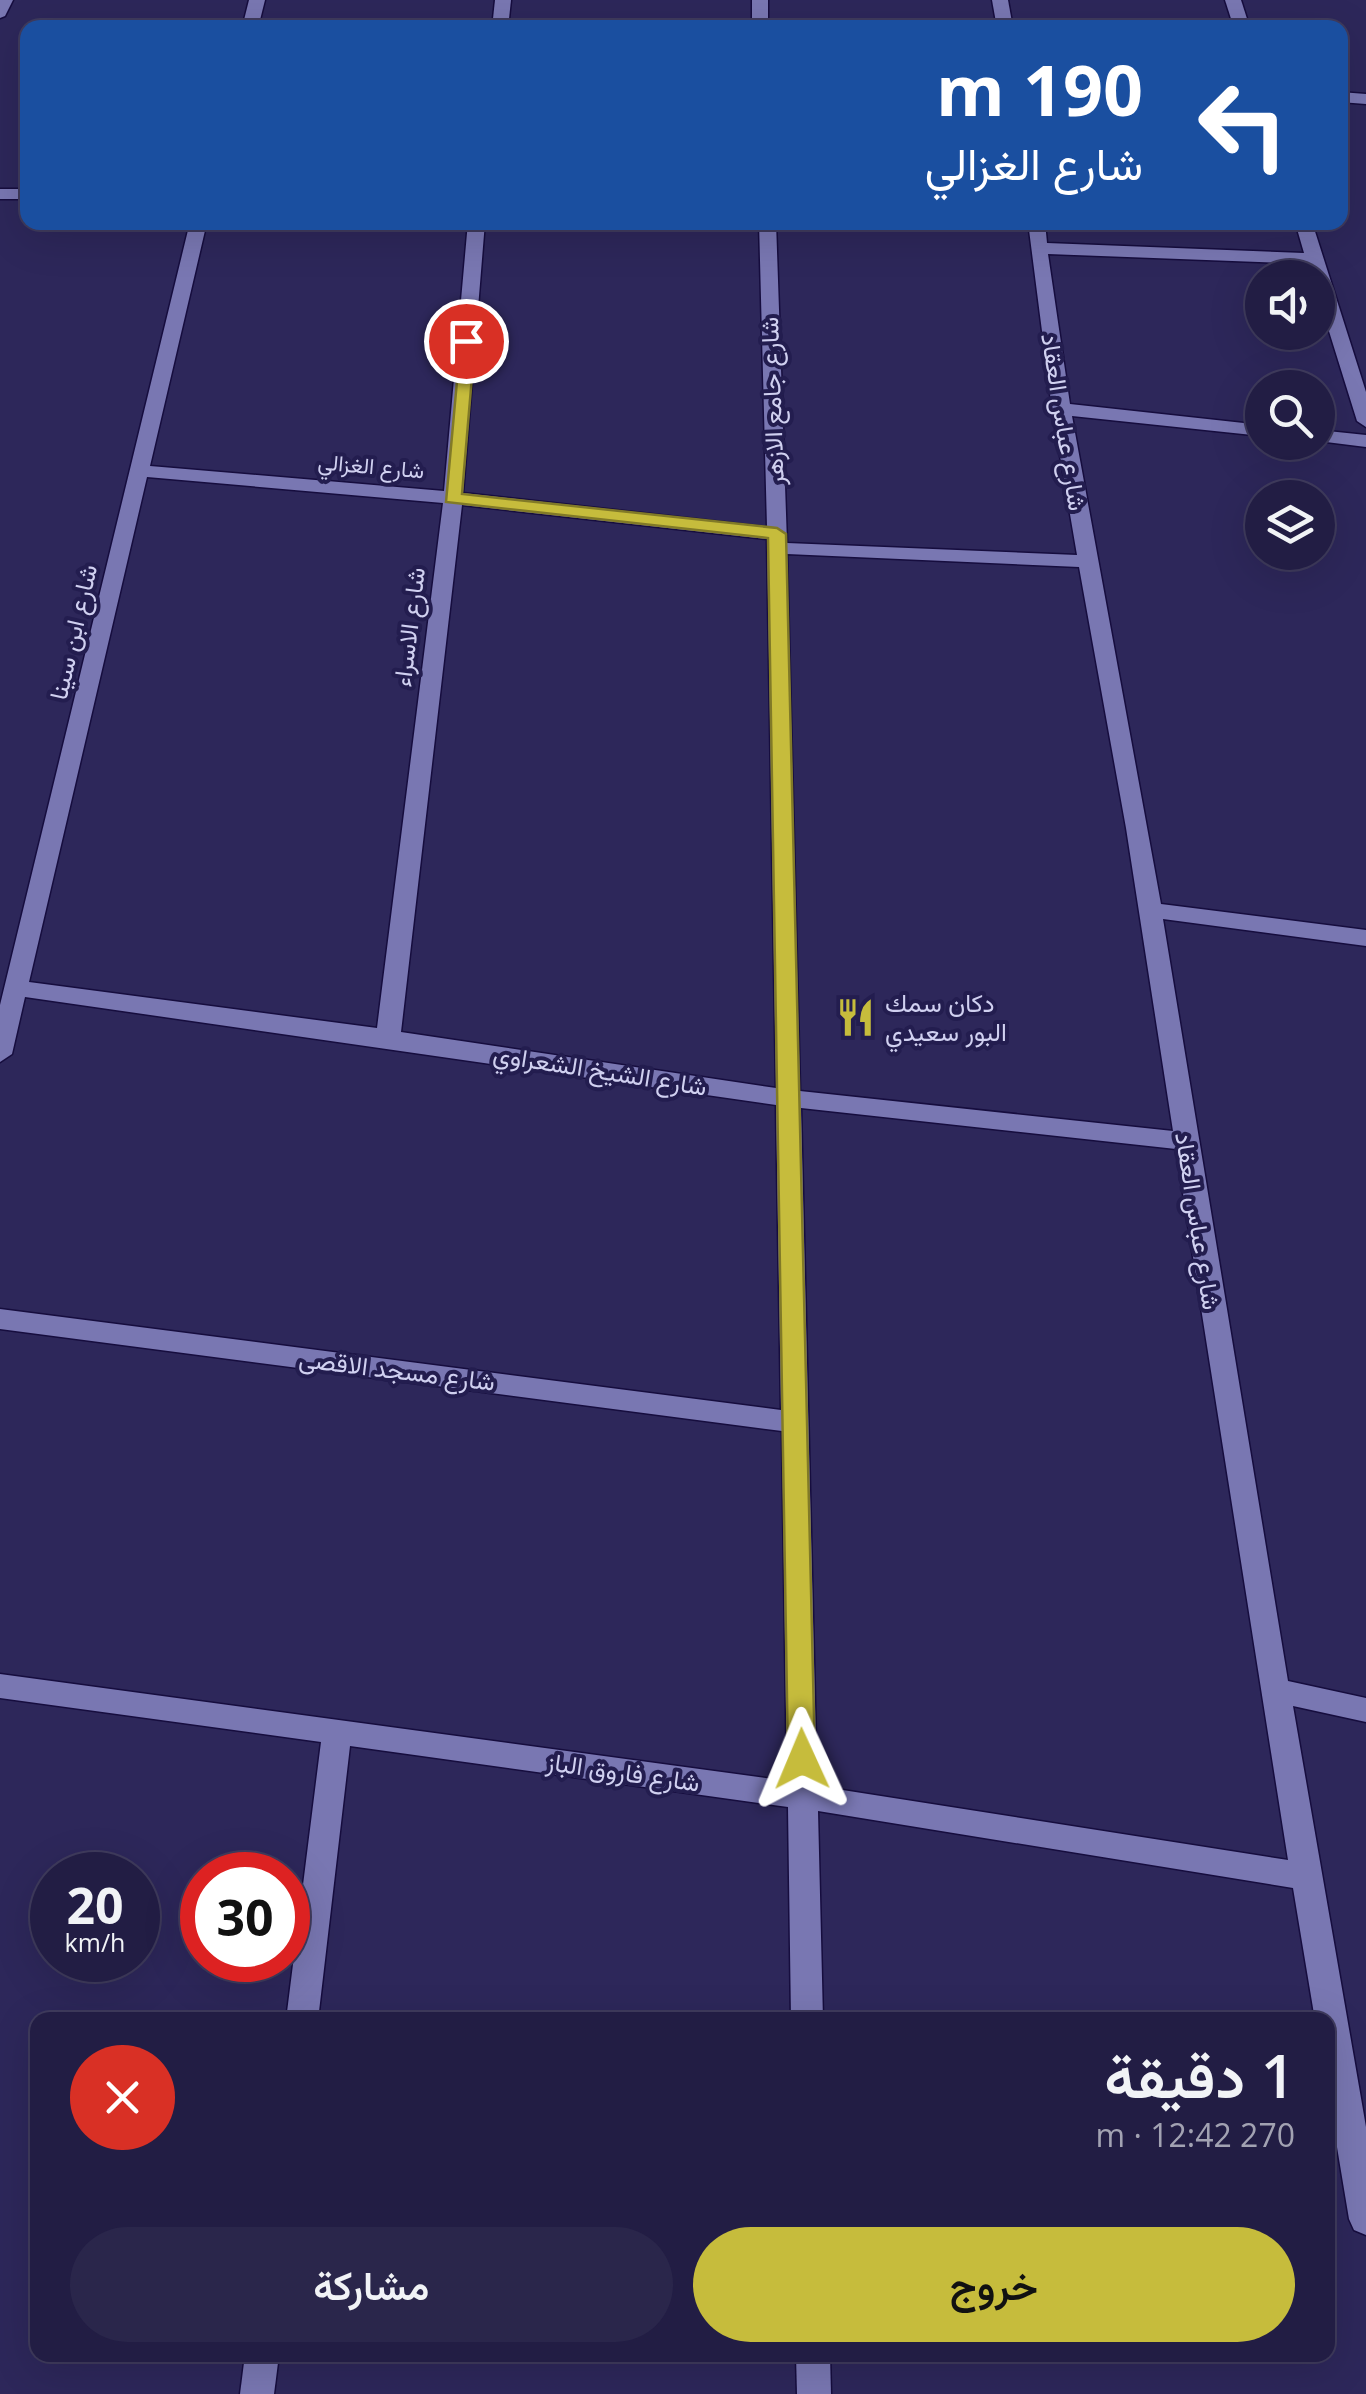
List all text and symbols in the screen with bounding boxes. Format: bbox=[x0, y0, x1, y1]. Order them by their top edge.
text: 190 m bbox=[936, 41, 1143, 137]
icon: left bbox=[1178, 60, 1308, 190]
text: شارع الغزالي bbox=[925, 132, 1143, 193]
map controls bbox=[1245, 260, 1335, 570]
button: sound bbox=[1245, 260, 1335, 350]
pin bbox=[424, 299, 509, 384]
icon: arrive bbox=[439, 314, 494, 369]
street label: شارع جامع الازهر bbox=[751, 316, 793, 487]
street label: شارع عباس العقاد bbox=[1033, 331, 1096, 513]
button: search bbox=[1245, 370, 1335, 460]
street label: شارع الغزالي bbox=[316, 445, 426, 490]
button: layers bbox=[1245, 480, 1335, 570]
street label: شارع ابن سينا bbox=[40, 561, 105, 703]
street label: شارع الاسراء bbox=[384, 565, 433, 689]
place label: دكان سمك البور سعيدي bbox=[885, 985, 1007, 1053]
restaurant icon: دكان سمك البور سعيدي bbox=[834, 996, 876, 1038]
street label: شارع الشيخ الشعراوي bbox=[490, 1035, 709, 1108]
street label: شارع عباس العقاد bbox=[1167, 1130, 1230, 1312]
street label: شارع مسجد الاقصى bbox=[297, 1340, 497, 1399]
position arrow bbox=[750, 1707, 854, 1811]
street label: شارع فاروق الباز bbox=[543, 1743, 702, 1800]
speed limit sign: 30 bbox=[180, 1852, 310, 1982]
text: 20 bbox=[66, 1871, 124, 1939]
text: km/h bbox=[65, 1925, 125, 1959]
text: 1 دقيقة bbox=[1104, 2034, 1295, 2116]
button: close bbox=[70, 2045, 175, 2150]
text: 270 m · 12:42 bbox=[1096, 2113, 1295, 2156]
button: مشاركة bbox=[70, 2227, 673, 2342]
button: خروج bbox=[693, 2227, 1295, 2342]

